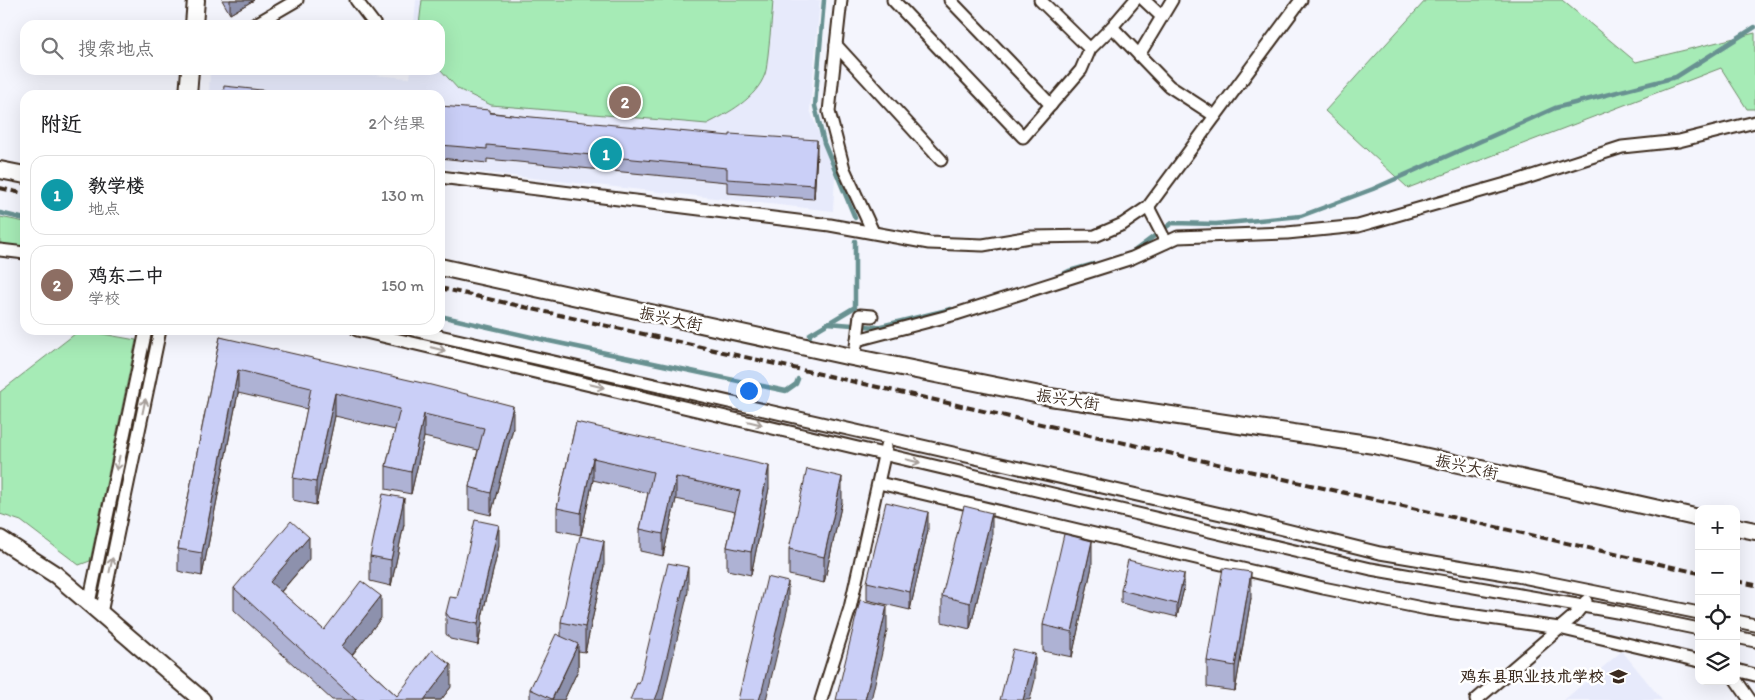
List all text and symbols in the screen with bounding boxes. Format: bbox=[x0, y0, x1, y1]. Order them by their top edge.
search box bbox=[20, 20, 445, 75]
icon: search bbox=[38, 34, 66, 62]
text: 搜索地点 bbox=[78, 37, 154, 60]
pin: 2 bbox=[609, 83, 641, 121]
text: 附近 bbox=[40, 111, 82, 136]
text: 2个结果 bbox=[369, 114, 425, 133]
pin: 1 bbox=[590, 135, 622, 173]
text: 教学楼 bbox=[88, 174, 145, 197]
text: 1 bbox=[53, 186, 61, 205]
text: 130 m bbox=[381, 186, 424, 205]
text: 地点 bbox=[88, 199, 120, 218]
text: 鸡东二中 bbox=[88, 264, 164, 287]
text: 2 bbox=[53, 276, 61, 295]
text: 150 m bbox=[381, 276, 424, 295]
text: 学校 bbox=[88, 289, 120, 308]
street label: 振兴大街 bbox=[638, 303, 704, 334]
one-way arrow bbox=[430, 345, 446, 354]
your location bbox=[736, 378, 762, 404]
one-way arrow bbox=[588, 382, 604, 391]
street label: 振兴大街 bbox=[1035, 385, 1101, 414]
one-way arrow bbox=[140, 399, 149, 415]
one-way arrow bbox=[746, 419, 762, 428]
street label: 振兴大街 bbox=[1434, 450, 1500, 483]
one-way arrow bbox=[113, 455, 123, 471]
one-way arrow bbox=[905, 457, 921, 466]
map controls bbox=[1695, 505, 1740, 685]
button: + bbox=[1695, 505, 1740, 550]
button: − bbox=[1695, 550, 1740, 595]
one-way arrow bbox=[107, 558, 116, 574]
button: locate bbox=[1695, 595, 1740, 640]
button: layers bbox=[1695, 640, 1740, 685]
school or university icon: 鸡东县职业技术学校 bbox=[1608, 666, 1628, 686]
place label: 鸡东县职业技术学校 bbox=[1460, 667, 1604, 686]

